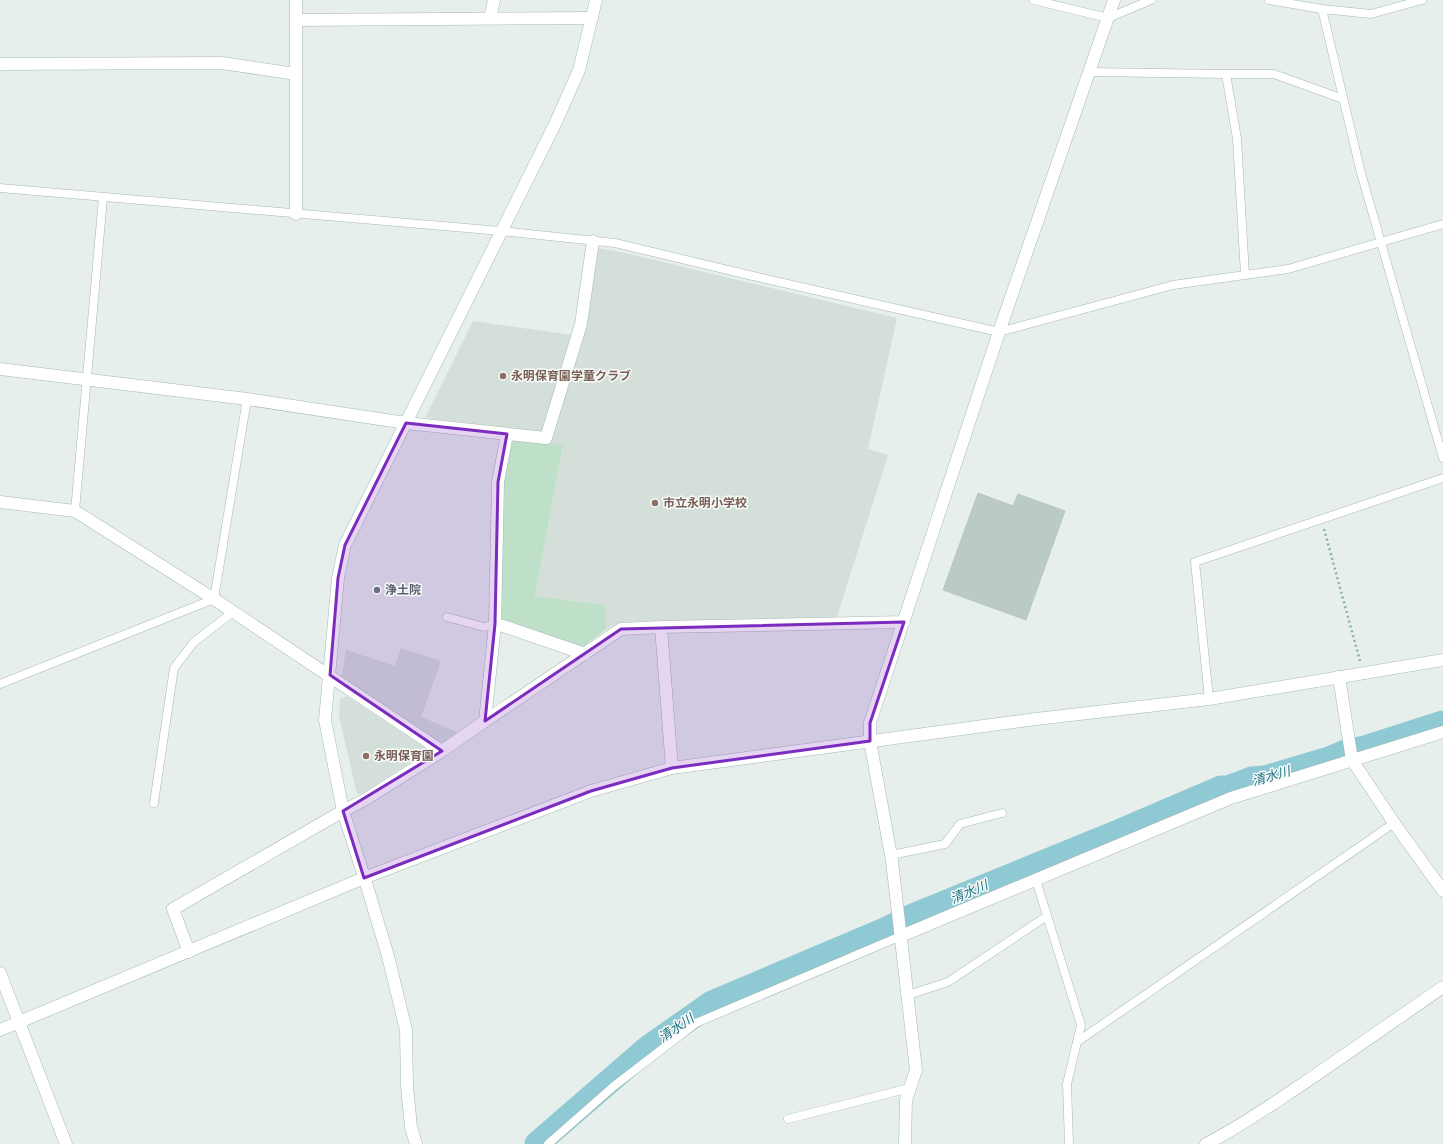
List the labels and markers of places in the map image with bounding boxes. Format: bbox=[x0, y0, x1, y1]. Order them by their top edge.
place label: 永明保育園学童クラブ bbox=[511, 368, 631, 384]
marker: 永明保育園学童クラブ bbox=[498, 371, 508, 381]
place label: 市立永明小学校 bbox=[663, 495, 747, 511]
marker: 市立永明小学校 bbox=[650, 498, 660, 508]
place label: 浄土院 bbox=[385, 582, 421, 598]
marker: 浄土院 bbox=[372, 585, 382, 595]
place label: 永明保育園 bbox=[374, 748, 434, 764]
marker: 永明保育園 bbox=[361, 751, 371, 761]

